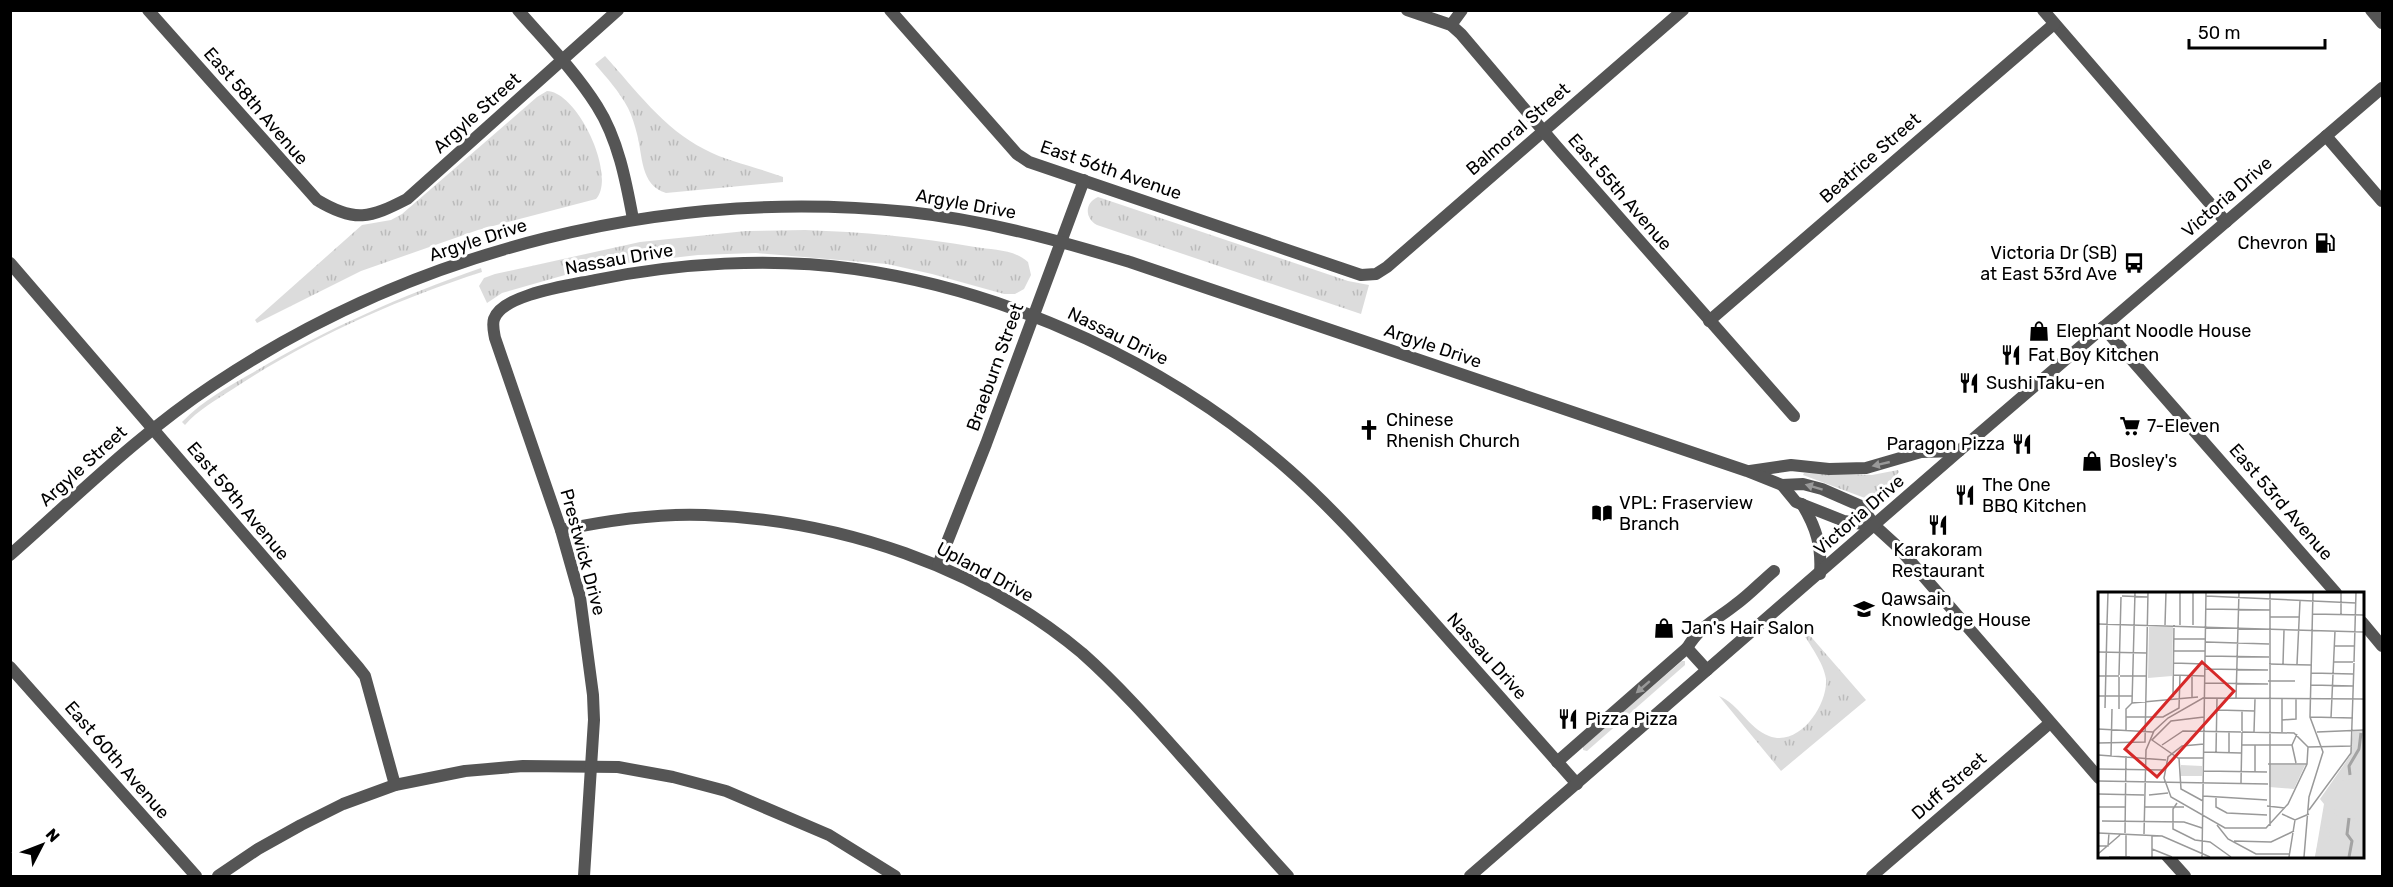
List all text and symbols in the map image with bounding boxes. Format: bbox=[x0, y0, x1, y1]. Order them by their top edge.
scale bar bbox=[2189, 12, 2326, 50]
text: 50 m bbox=[2198, 22, 2241, 44]
street label: East 58th Avenue bbox=[199, 43, 313, 169]
street label: Argyle Street bbox=[429, 68, 525, 158]
street label: Balmoral Street bbox=[1462, 78, 1574, 180]
street label: Beatrice Street bbox=[1815, 108, 1925, 208]
street label: East 55th Avenue bbox=[1563, 129, 1677, 255]
street label: East 56th Avenue bbox=[1037, 136, 1185, 204]
street label: Victoria Drive bbox=[2177, 152, 2277, 242]
street label: Argyle Drive bbox=[914, 184, 1018, 224]
street label: Argyle Drive bbox=[426, 214, 530, 266]
fuel station icon: Chevron bbox=[2313, 231, 2337, 255]
place label: Chevron bbox=[2237, 232, 2308, 254]
street label: Nassau Drive bbox=[563, 239, 675, 279]
place label: Victoria Dr (SB) at East 53rd Ave bbox=[1980, 242, 2117, 285]
bus stop icon: Victoria Dr (SB) at East 53rd Ave bbox=[2122, 251, 2146, 275]
street label: Braeburn Street bbox=[962, 300, 1028, 434]
street label: Nassau Drive bbox=[1064, 302, 1172, 370]
street label: Argyle Drive bbox=[1381, 319, 1485, 373]
shop icon: Elephant Noodle House bbox=[2027, 319, 2051, 343]
place label: Elephant Noodle House bbox=[2056, 320, 2251, 342]
restaurant icon: Fat Boy Kitchen bbox=[1999, 343, 2023, 367]
place label: Fat Boy Kitchen bbox=[2028, 344, 2159, 366]
restaurant icon: Sushi Taku-en bbox=[1957, 371, 1981, 395]
place label: Sushi Taku-en bbox=[1986, 372, 2105, 394]
place label: Chinese Rhenish Church bbox=[1386, 409, 1520, 452]
supermarket icon: 7-Eleven bbox=[2118, 414, 2142, 438]
place label: 7-Eleven bbox=[2147, 415, 2220, 437]
church icon: Chinese Rhenish Church bbox=[1357, 418, 1381, 442]
street label: Argyle Street bbox=[35, 421, 131, 511]
restaurant icon: Paragon Pizza bbox=[2010, 432, 2034, 456]
place label: Paragon Pizza bbox=[1886, 433, 2005, 455]
street label: East 59th Avenue bbox=[182, 437, 294, 565]
street label: East 53rd Avenue bbox=[2224, 439, 2338, 565]
shop icon: Bosley's bbox=[2080, 449, 2104, 473]
place label: Bosley's bbox=[2109, 450, 2177, 472]
one-way arrow bbox=[1872, 460, 1890, 470]
street label: Victoria Drive bbox=[1809, 470, 1909, 560]
place label: The One BBQ Kitchen bbox=[1982, 474, 2087, 517]
one-way arrow bbox=[1805, 482, 1823, 491]
restaurant icon: The One BBQ Kitchen bbox=[1953, 483, 1977, 507]
street label: Prestwick Drive bbox=[556, 486, 610, 618]
place label: VPL: Fraserview Branch bbox=[1619, 492, 1753, 535]
library icon: VPL: Fraserview Branch bbox=[1590, 501, 1614, 525]
restaurant icon: Karakoram Restaurant bbox=[1926, 513, 1950, 537]
street label: Upland Drive bbox=[933, 537, 1037, 607]
place label: Karakoram Restaurant bbox=[1891, 539, 1985, 582]
place label: Qawsain Knowledge House bbox=[1881, 588, 2031, 631]
inset map bbox=[2098, 592, 2363, 857]
school or university icon: Qawsain Knowledge House bbox=[1852, 597, 1876, 621]
street label: Nassau Drive bbox=[1442, 608, 1532, 704]
shop icon: Jan's Hair Salon bbox=[1652, 616, 1676, 640]
place label: Jan's Hair Salon bbox=[1681, 617, 1815, 639]
one-way arrow bbox=[1636, 680, 1651, 693]
street label: East 60th Avenue bbox=[60, 697, 174, 823]
restaurant icon: Pizza Pizza bbox=[1556, 707, 1580, 731]
place label: Pizza Pizza bbox=[1585, 708, 1678, 730]
street label: Duff Street bbox=[1907, 748, 1991, 824]
north arrow bbox=[12, 815, 72, 875]
text: N bbox=[42, 825, 64, 846]

